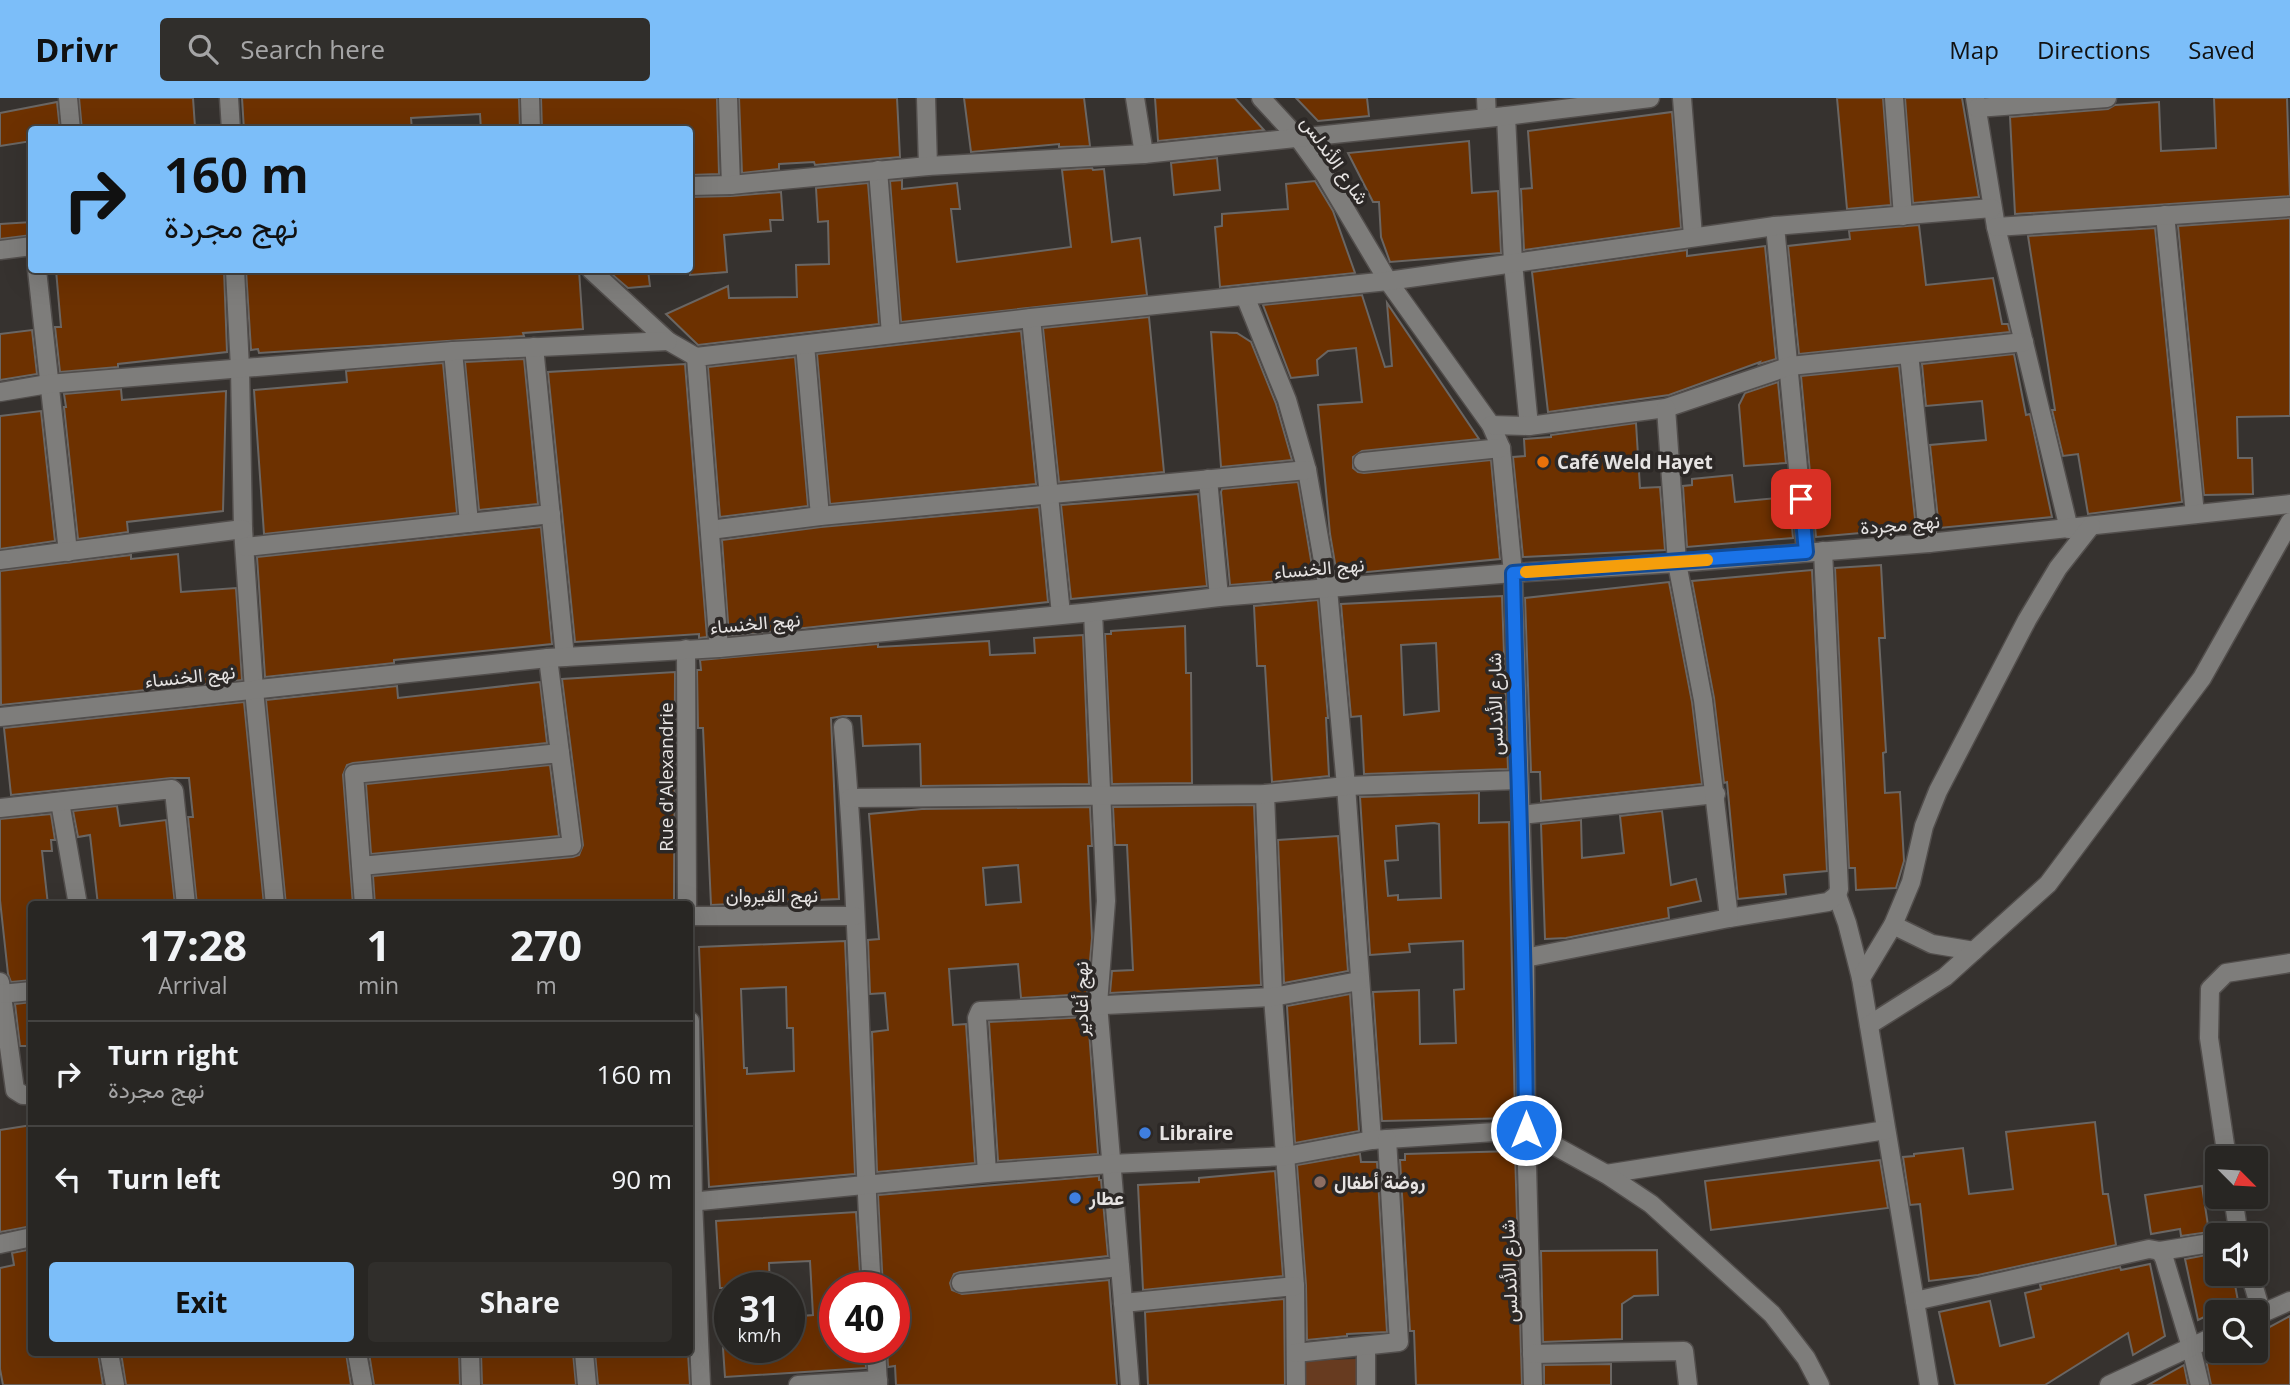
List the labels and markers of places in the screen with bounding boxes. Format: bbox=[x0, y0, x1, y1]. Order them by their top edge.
place label: Café Weld Hayet bbox=[1557, 449, 1713, 475]
marker: Café Weld Hayet bbox=[1535, 454, 1551, 470]
pin bbox=[1771, 469, 1831, 529]
place label: Libraire bbox=[1159, 1120, 1233, 1146]
marker: Libraire bbox=[1137, 1125, 1153, 1141]
place label: روضة أطفال bbox=[1334, 1169, 1425, 1195]
marker: روضة أطفال bbox=[1312, 1174, 1328, 1190]
place label: عطار bbox=[1088, 1185, 1124, 1211]
marker: عطار bbox=[1067, 1190, 1083, 1206]

